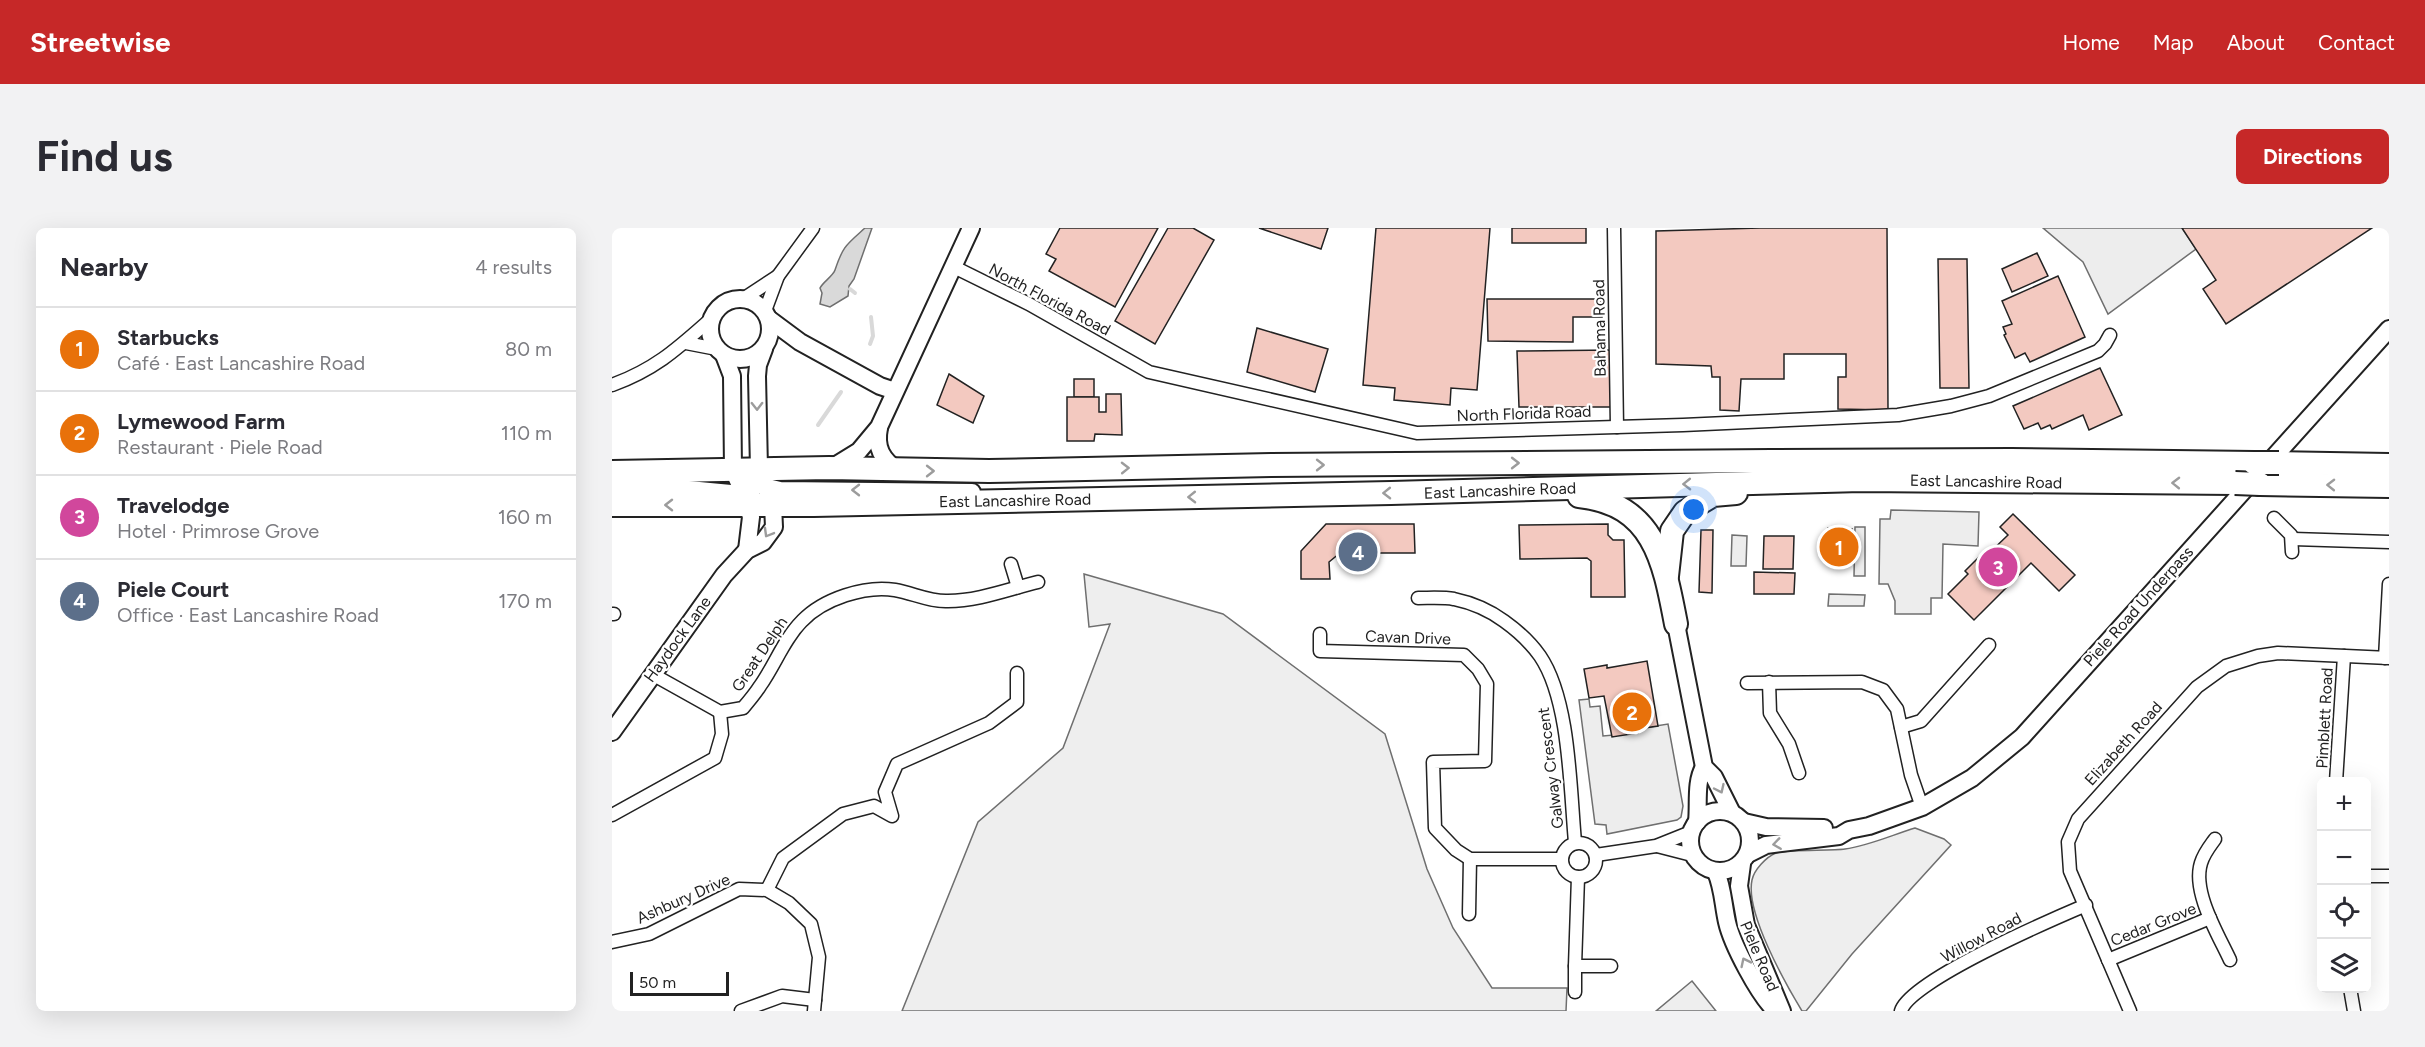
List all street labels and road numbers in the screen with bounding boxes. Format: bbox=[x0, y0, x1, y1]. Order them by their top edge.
street label: North Florida Road bbox=[986, 259, 1114, 340]
street label: Bahama Road bbox=[1589, 279, 1610, 377]
street label: North Florida Road bbox=[1456, 402, 1592, 425]
street label: East Lancashire Road bbox=[1910, 471, 2062, 492]
street label: East Lancashire Road bbox=[1424, 478, 1576, 503]
street label: East Lancashire Road bbox=[939, 490, 1091, 511]
street label: Piele Road Underpass bbox=[2079, 542, 2197, 670]
street label: Haydock Lane bbox=[640, 592, 715, 686]
street label: Great Delph bbox=[727, 613, 791, 695]
street label: Cavan Drive bbox=[1365, 627, 1451, 648]
street label: Pimblett Road bbox=[2312, 667, 2337, 769]
street label: Elizabeth Road bbox=[2081, 697, 2166, 789]
street label: Galway Crescent bbox=[1534, 706, 1567, 830]
street label: Ashbury Drive bbox=[634, 869, 733, 928]
street label: Cedar Grove bbox=[2108, 899, 2199, 950]
street label: Willow Road bbox=[1938, 908, 2025, 967]
street label: Piele Road bbox=[1736, 918, 1783, 994]

